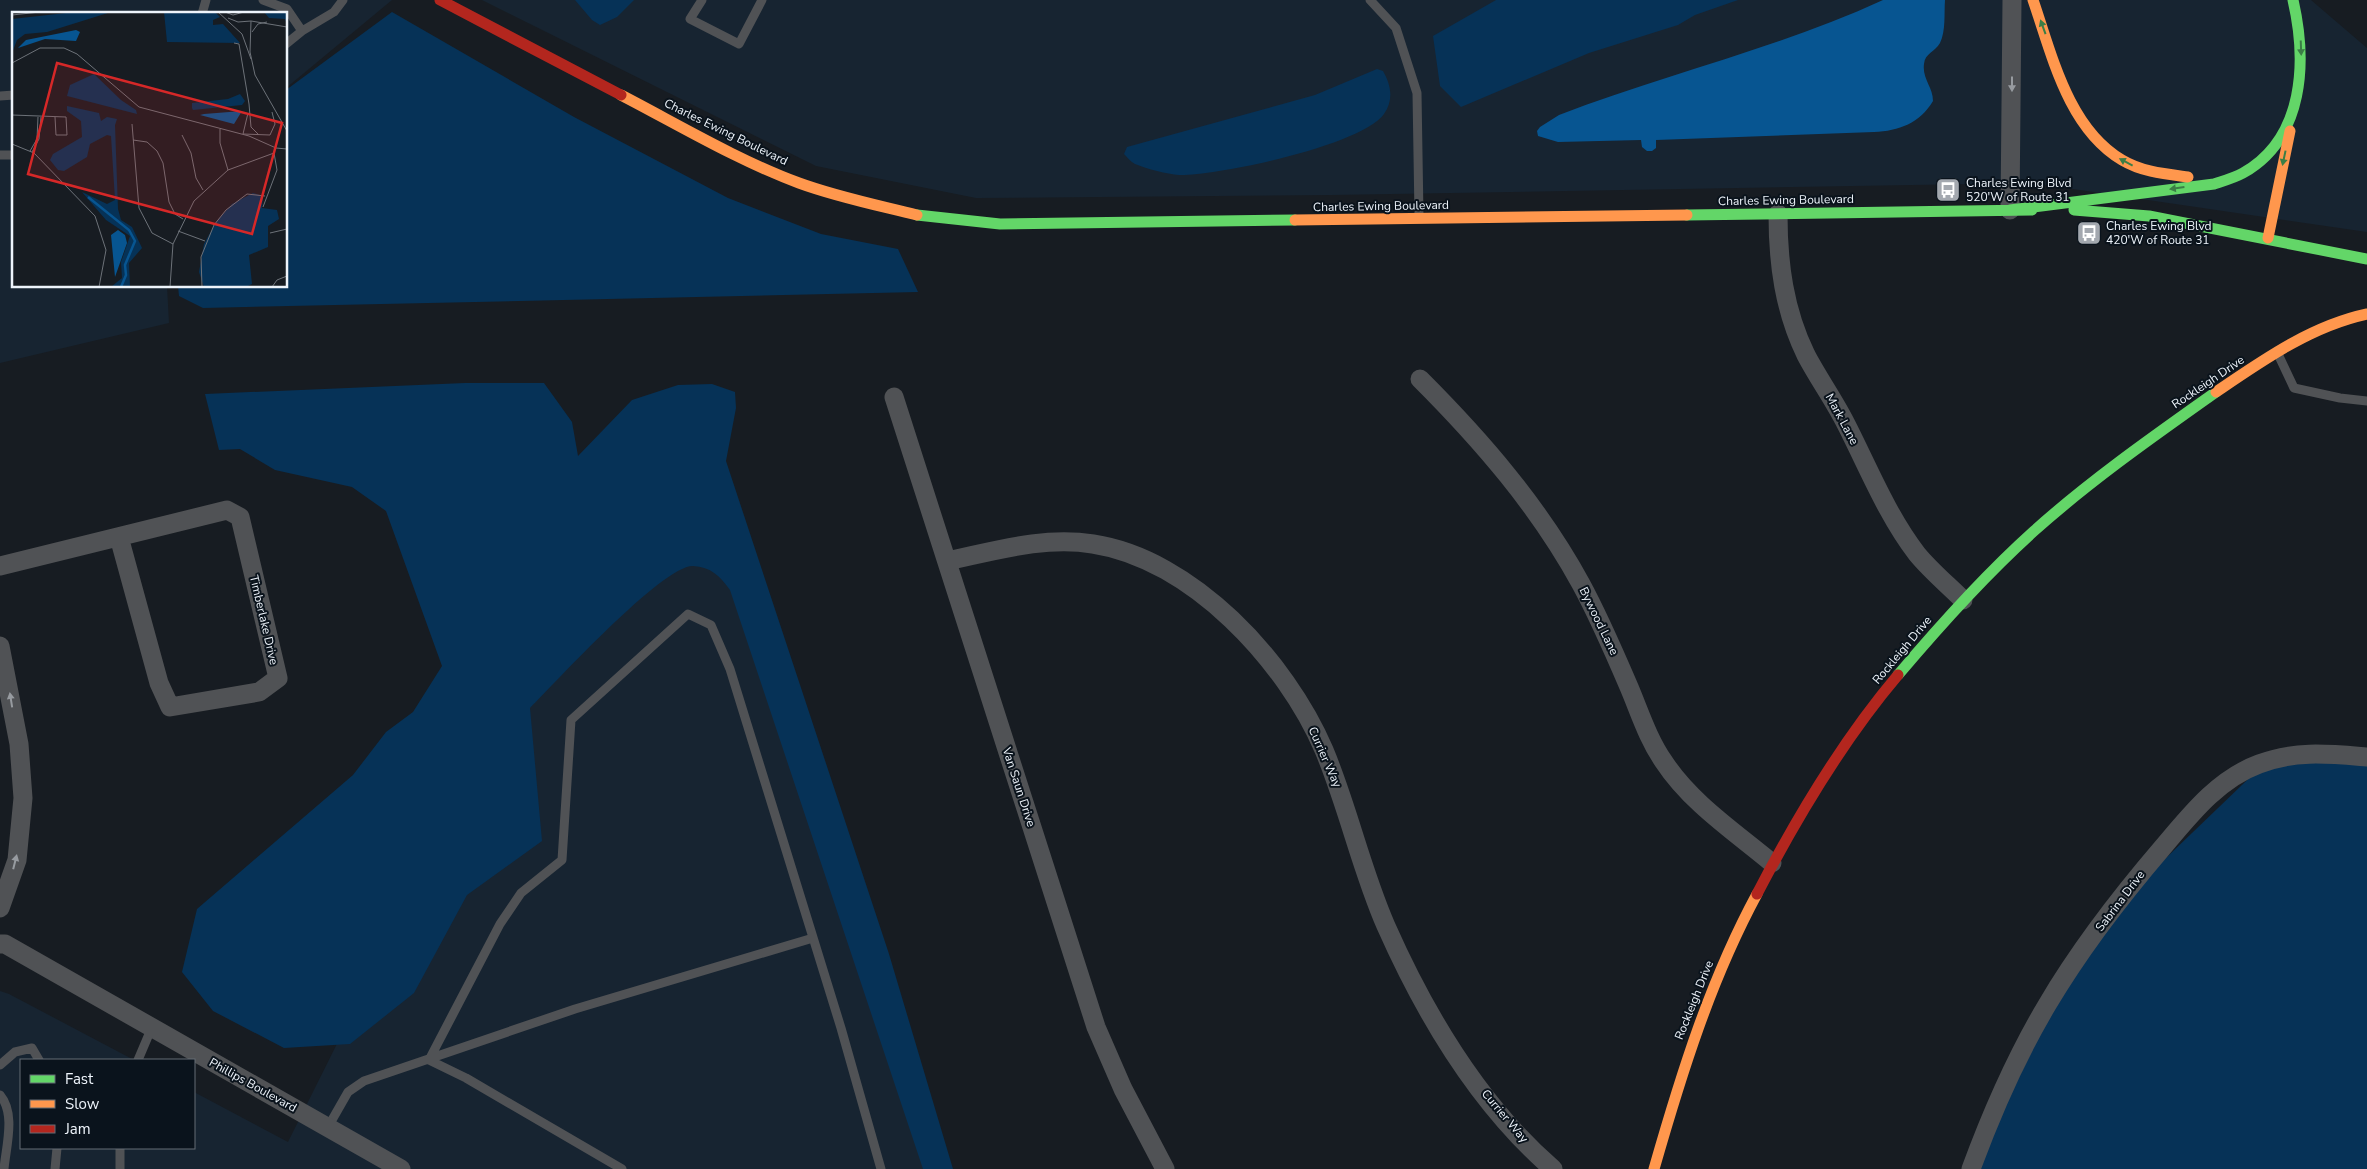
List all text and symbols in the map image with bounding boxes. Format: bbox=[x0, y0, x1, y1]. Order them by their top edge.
inset map bbox=[12, 12, 288, 288]
one-way arrow bbox=[2039, 20, 2046, 35]
one-way arrow bbox=[2297, 40, 2305, 56]
one-way arrow bbox=[2008, 76, 2016, 92]
street label: Charles Ewing Boulevard bbox=[661, 95, 791, 169]
one-way arrow bbox=[2280, 150, 2288, 166]
one-way arrow bbox=[2119, 157, 2132, 166]
place label: Charles Ewing Blvd 520'W of Route 31 bbox=[1966, 175, 2072, 205]
bus stop icon: Charles Ewing Blvd 520'W of Route 31 bbox=[1935, 177, 1961, 203]
one-way arrow bbox=[2168, 185, 2184, 193]
street label: Charles Ewing Boulevard bbox=[1718, 191, 1854, 209]
street label: Charles Ewing Boulevard bbox=[1313, 197, 1449, 215]
place label: Charles Ewing Blvd 420'W of Route 31 bbox=[2106, 218, 2212, 248]
bus stop icon: Charles Ewing Blvd 420'W of Route 31 bbox=[2076, 220, 2102, 246]
street label: Rockleigh Drive bbox=[2169, 352, 2247, 412]
street label: Mark Lane bbox=[1822, 390, 1862, 448]
street label: Timberlake Drive bbox=[246, 574, 282, 666]
street label: Bywood Lane bbox=[1576, 584, 1622, 658]
street label: Rockleigh Drive bbox=[1869, 613, 1935, 687]
one-way arrow bbox=[7, 692, 15, 708]
street label: Currier Way bbox=[1305, 724, 1346, 791]
street label: Van Saun Drive bbox=[998, 744, 1039, 829]
one-way arrow bbox=[12, 854, 20, 869]
street label: Sabrina Drive bbox=[2092, 867, 2148, 935]
street label: Rockleigh Drive bbox=[1671, 958, 1717, 1042]
street label: Phillips Boulevard bbox=[206, 1054, 300, 1116]
legend bbox=[20, 1059, 195, 1149]
text: Fast bbox=[65, 1069, 94, 1089]
street label: Currier Way bbox=[1478, 1086, 1532, 1147]
text: Slow bbox=[65, 1094, 100, 1114]
text: Jam bbox=[64, 1119, 91, 1139]

